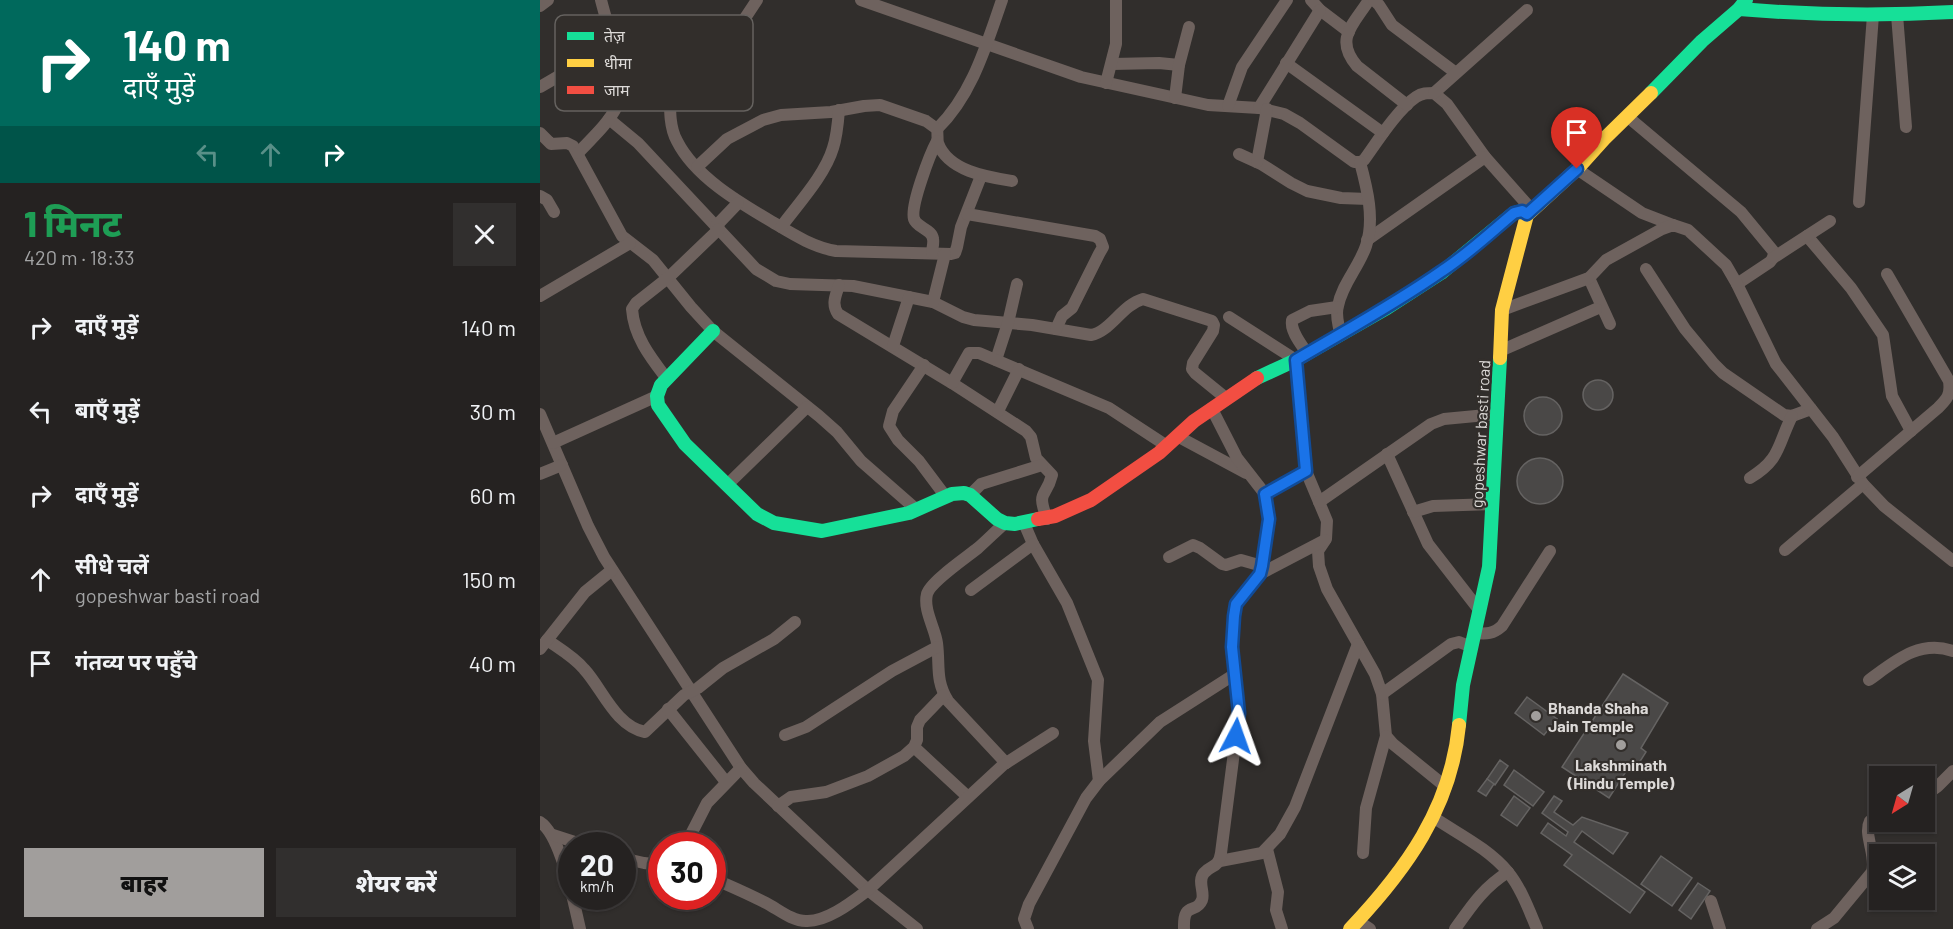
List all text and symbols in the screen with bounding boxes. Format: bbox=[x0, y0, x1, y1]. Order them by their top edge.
legend bbox=[555, 15, 753, 111]
text: 140 m bbox=[123, 19, 231, 69]
icon: right bbox=[24, 24, 102, 102]
text: तेज़ bbox=[604, 26, 626, 45]
text: धीमा bbox=[604, 53, 633, 72]
text: दाएँ मुड़ें bbox=[123, 70, 195, 102]
text: जाम bbox=[604, 80, 630, 99]
pin bbox=[1551, 107, 1602, 169]
icon: arrive bbox=[1560, 116, 1593, 149]
icon: left bbox=[191, 138, 224, 171]
icon: ahead bbox=[254, 138, 287, 171]
icon: right bbox=[317, 138, 350, 171]
text: 1 मिनट bbox=[24, 201, 122, 244]
button: close bbox=[453, 203, 516, 266]
text: 420 m · 18:33 bbox=[24, 245, 135, 269]
icon: right bbox=[24, 311, 57, 344]
text: दाएँ मुड़ें bbox=[75, 312, 138, 338]
text: 140 m bbox=[461, 314, 516, 340]
street label: gopeshwar basti road bbox=[1467, 360, 1493, 508]
icon: left bbox=[24, 395, 57, 428]
text: बाएँ मुड़ें bbox=[75, 396, 140, 422]
text: 30 m bbox=[470, 398, 516, 424]
icon: right bbox=[24, 479, 57, 512]
text: दाएँ मुड़ें bbox=[75, 480, 138, 506]
text: 60 m bbox=[470, 482, 516, 508]
text: सीधे चलें bbox=[75, 552, 149, 578]
icon: ahead bbox=[24, 563, 57, 596]
text: 150 m bbox=[462, 566, 516, 592]
text: gopeshwar basti road bbox=[75, 583, 260, 607]
icon: arrive bbox=[24, 647, 57, 680]
text: गंतव्य पर पहुँचे bbox=[75, 648, 197, 674]
text: 40 m bbox=[469, 650, 516, 676]
place label: Bhanda Shaha Jain Temple bbox=[1548, 698, 1648, 735]
position arrow bbox=[1204, 704, 1268, 768]
marker: Bhanda Shaha Jain Temple bbox=[1529, 709, 1543, 723]
marker: Lakshminath (Hindu Temple) bbox=[1614, 738, 1628, 752]
place label: Lakshminath (Hindu Temple) bbox=[1567, 755, 1675, 792]
north arrow bbox=[1869, 766, 1935, 832]
map controls bbox=[1869, 766, 1935, 910]
speed limit sign: 30 bbox=[648, 832, 726, 910]
button: layers bbox=[1869, 844, 1935, 910]
text: 20 bbox=[580, 846, 614, 882]
button: बाहर bbox=[24, 848, 264, 917]
button: शेयर करें bbox=[276, 848, 516, 917]
text: km/h bbox=[580, 877, 614, 895]

